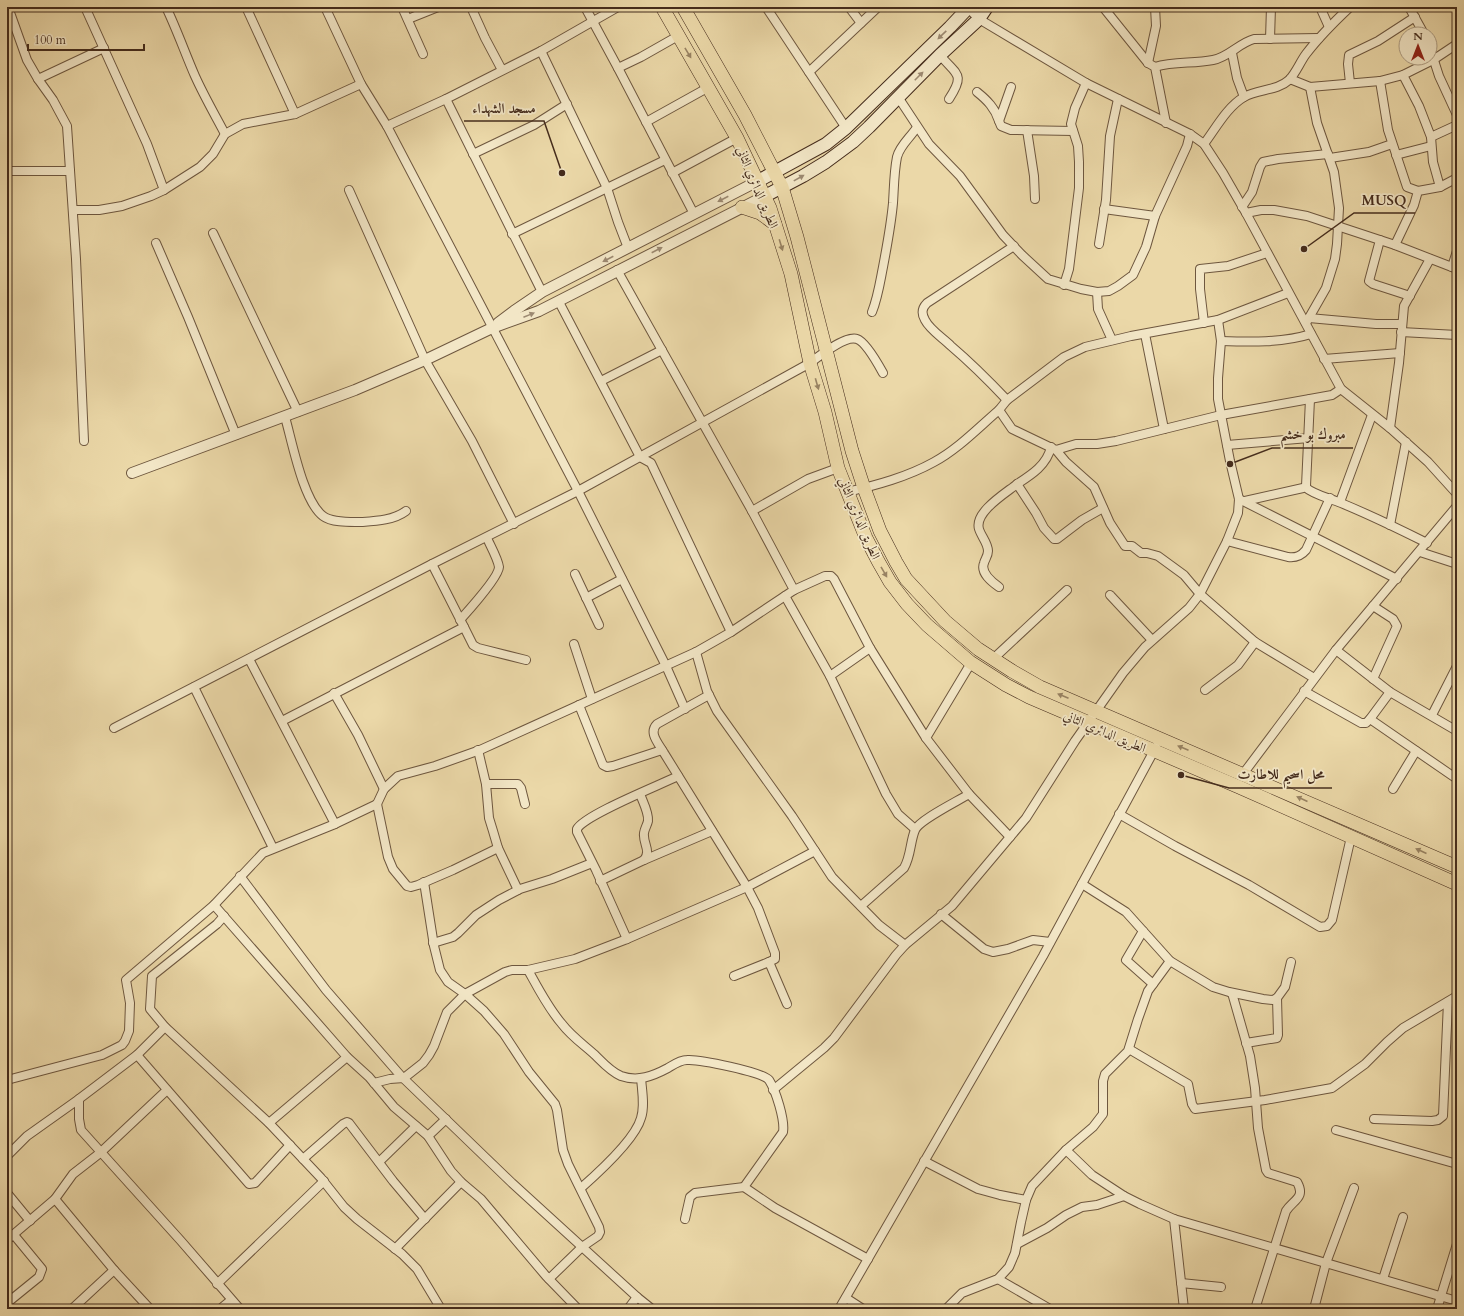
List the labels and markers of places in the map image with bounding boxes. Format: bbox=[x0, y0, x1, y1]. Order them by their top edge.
callout: مسجد الشهداء bbox=[464, 95, 544, 121]
callout: MUSQ bbox=[1354, 187, 1415, 213]
callout: مبروك بو خشم bbox=[1272, 422, 1353, 448]
callout: محل اسحيم للاطارت bbox=[1229, 762, 1332, 788]

